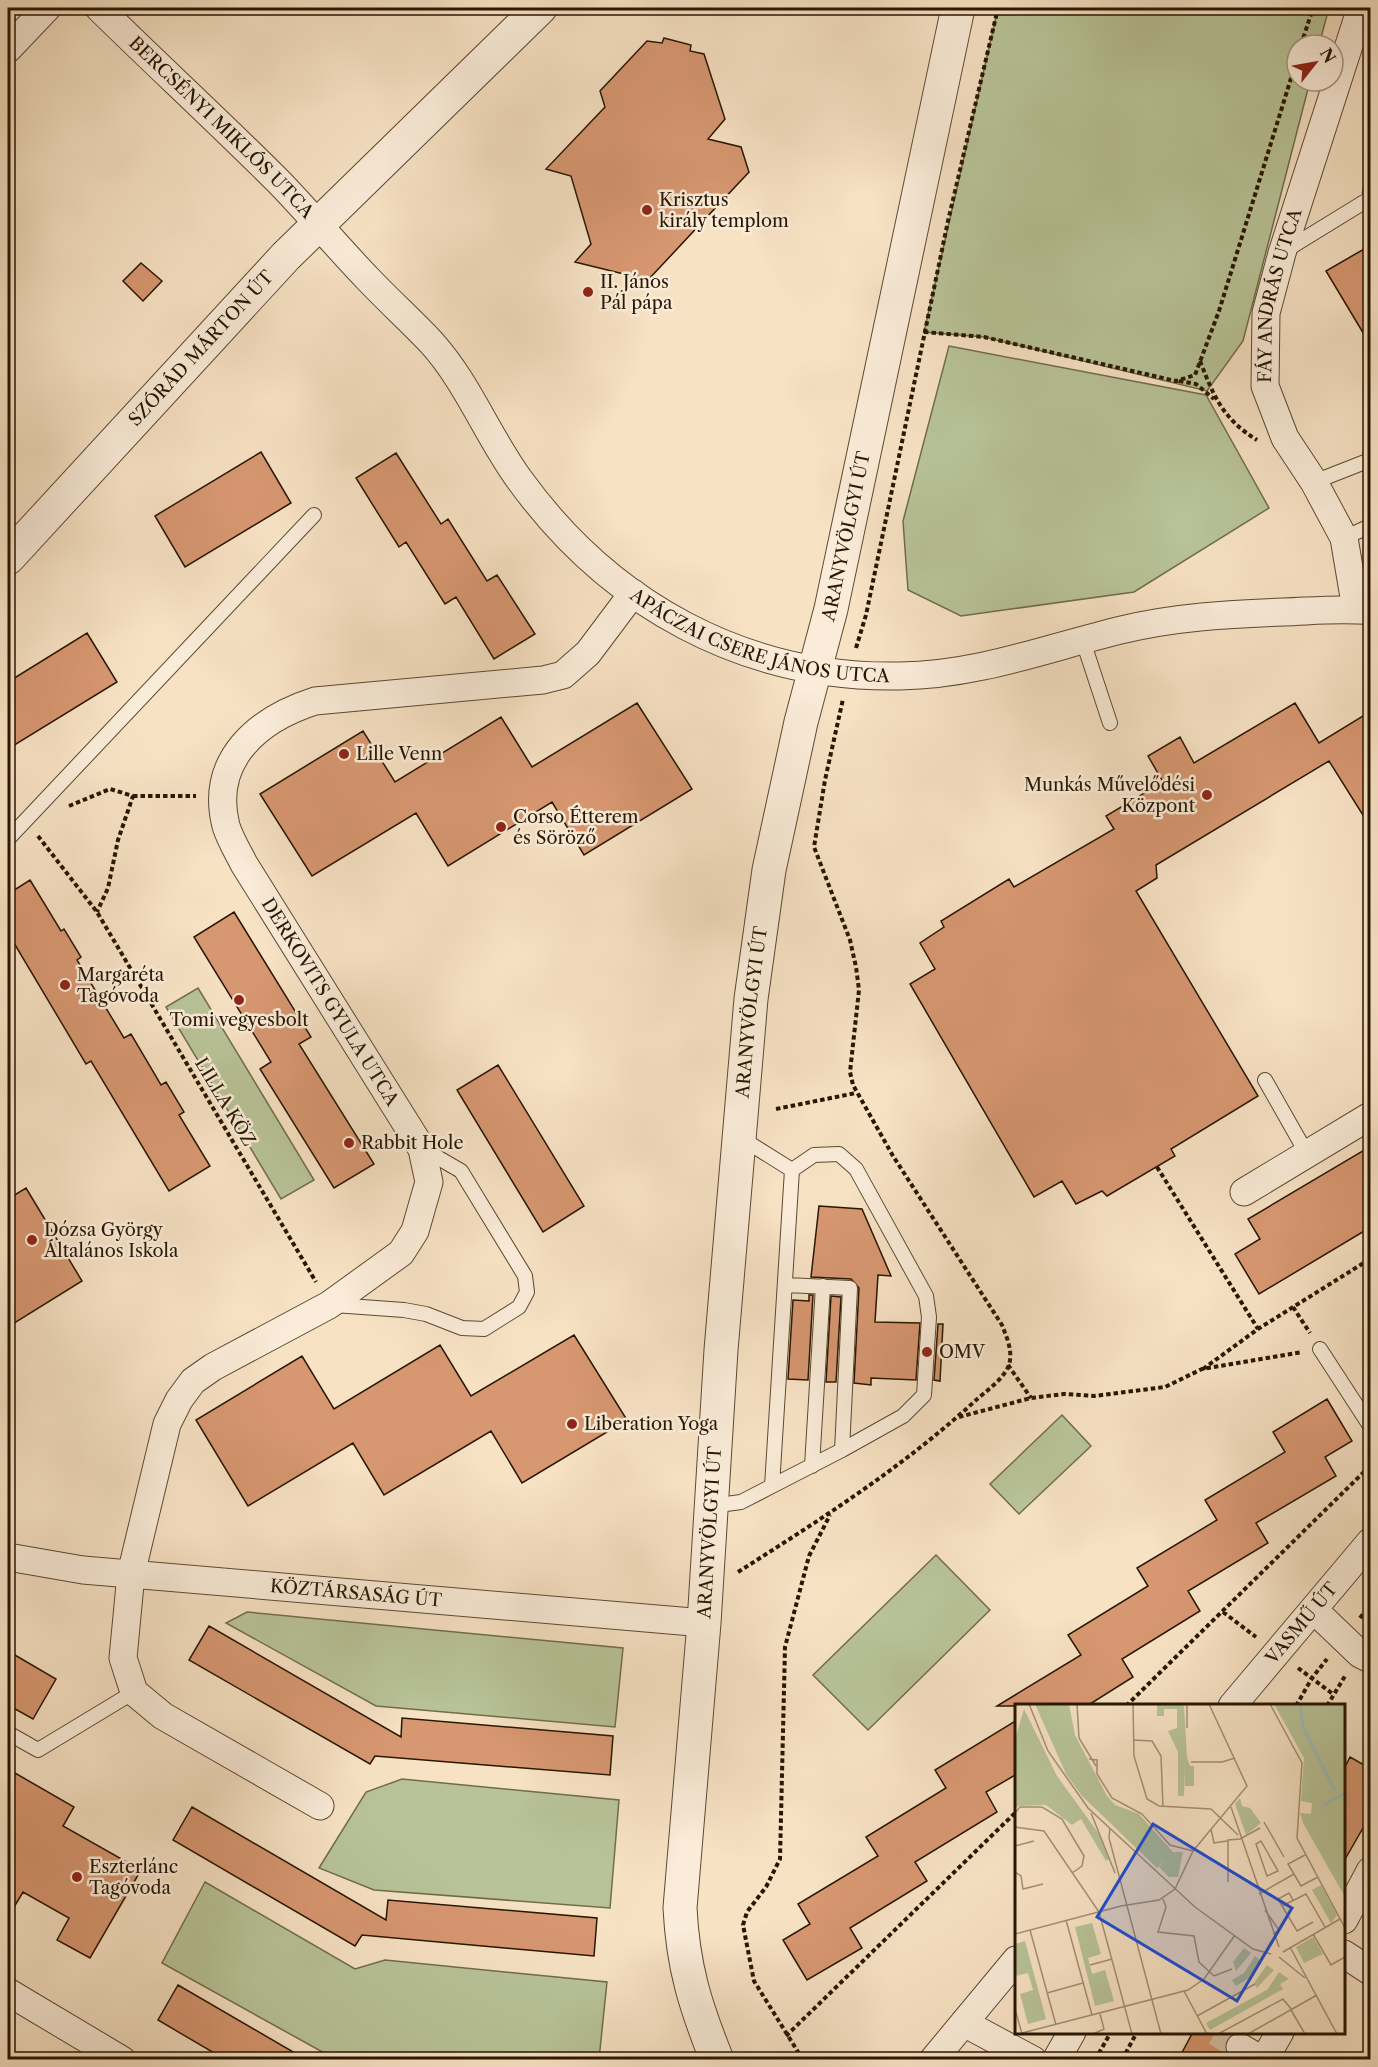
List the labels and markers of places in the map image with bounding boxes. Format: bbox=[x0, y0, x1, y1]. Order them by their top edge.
place label: Krisztus király templom bbox=[659, 189, 789, 232]
marker: Krisztus király templom bbox=[640, 203, 654, 217]
place label: II. János Pál pápa bbox=[600, 271, 673, 314]
marker: II. János Pál pápa bbox=[581, 285, 595, 299]
place label: Lille Venn bbox=[356, 743, 442, 765]
marker: Lille Venn bbox=[337, 747, 351, 761]
place label: Munkás Művelődési Központ bbox=[1024, 774, 1196, 817]
marker: Munkás Művelődési Központ bbox=[1200, 788, 1214, 802]
place label: Corso Étterem és Söröző bbox=[513, 805, 639, 849]
marker: Corso Étterem és Söröző bbox=[494, 820, 508, 834]
place label: Margaréta Tagóvoda bbox=[77, 964, 165, 1007]
marker: Margaréta Tagóvoda bbox=[58, 978, 72, 992]
marker: Tomi vegyesbolt bbox=[232, 993, 246, 1007]
place label: Tomi vegyesbolt bbox=[169, 1009, 309, 1031]
place label: Rabbit Hole bbox=[361, 1132, 463, 1154]
marker: Rabbit Hole bbox=[342, 1136, 356, 1150]
place label: Dózsa György Általános Iskola bbox=[43, 1219, 179, 1262]
marker: Dózsa György Általános Iskola bbox=[25, 1233, 39, 1247]
place label: OMV bbox=[939, 1341, 986, 1363]
marker: OMV bbox=[920, 1345, 934, 1359]
place label: Liberation Yoga bbox=[584, 1413, 719, 1435]
marker: Liberation Yoga bbox=[565, 1417, 579, 1431]
place label: Eszterlánc Tagóvoda bbox=[89, 1856, 178, 1899]
marker: Eszterlánc Tagóvoda bbox=[70, 1870, 84, 1884]

